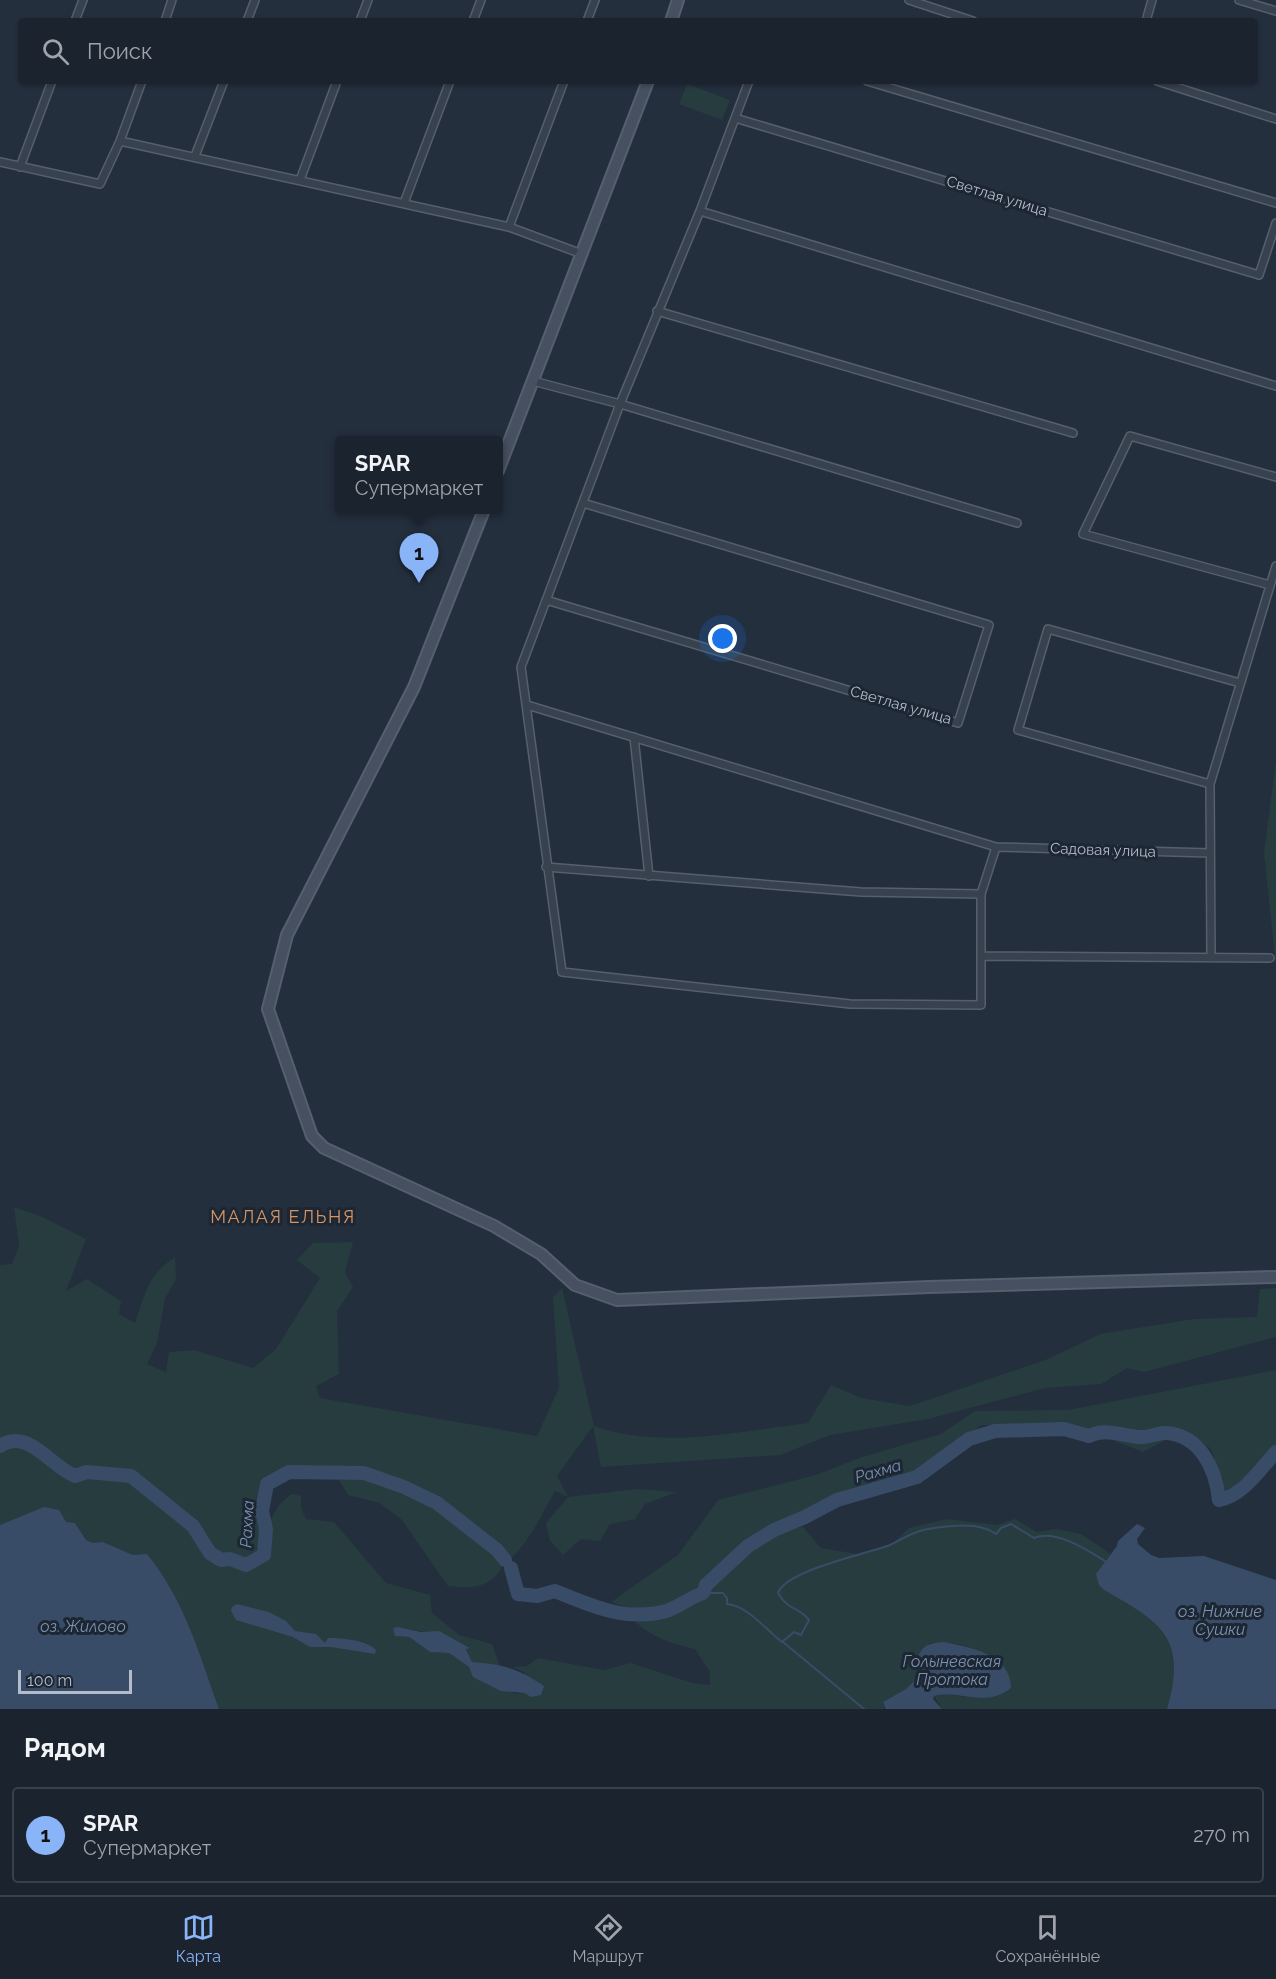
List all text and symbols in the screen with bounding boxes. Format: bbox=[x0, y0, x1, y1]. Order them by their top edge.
search box bbox=[18, 18, 1258, 84]
icon: search bbox=[39, 35, 72, 68]
text: Поиск bbox=[87, 38, 152, 64]
street label: Светлая улица bbox=[944, 172, 1050, 220]
popup bbox=[335, 436, 503, 514]
text: SPAR bbox=[355, 450, 410, 476]
text: Супермаркет bbox=[355, 476, 483, 500]
pin: 1 bbox=[400, 534, 438, 583]
your location bbox=[708, 624, 737, 653]
street label: Светлая улица bbox=[848, 682, 954, 728]
street label: Садовая улица bbox=[1050, 839, 1156, 861]
district label: МАЛАЯ ЕЛЬНЯ bbox=[210, 1206, 356, 1227]
water label: Рахма bbox=[853, 1455, 904, 1487]
water label: Рахма bbox=[236, 1499, 258, 1548]
water label: оз. Нижние Сушки bbox=[1178, 1602, 1262, 1639]
water label: оз. Жилово bbox=[40, 1617, 126, 1636]
water label: Голыневская Протока bbox=[903, 1652, 1002, 1689]
scale bar bbox=[18, 1667, 132, 1694]
text: 100 m bbox=[27, 1671, 72, 1690]
text: Рядом bbox=[24, 1733, 106, 1763]
text: SPAR bbox=[83, 1810, 138, 1836]
text: 1 bbox=[41, 1823, 50, 1847]
text: 270 m bbox=[1193, 1823, 1250, 1847]
text: Супермаркет bbox=[83, 1836, 211, 1860]
tab: Карта bbox=[176, 1911, 221, 1966]
tab: Маршрут bbox=[573, 1911, 644, 1966]
tab: Сохранённые bbox=[995, 1911, 1100, 1966]

